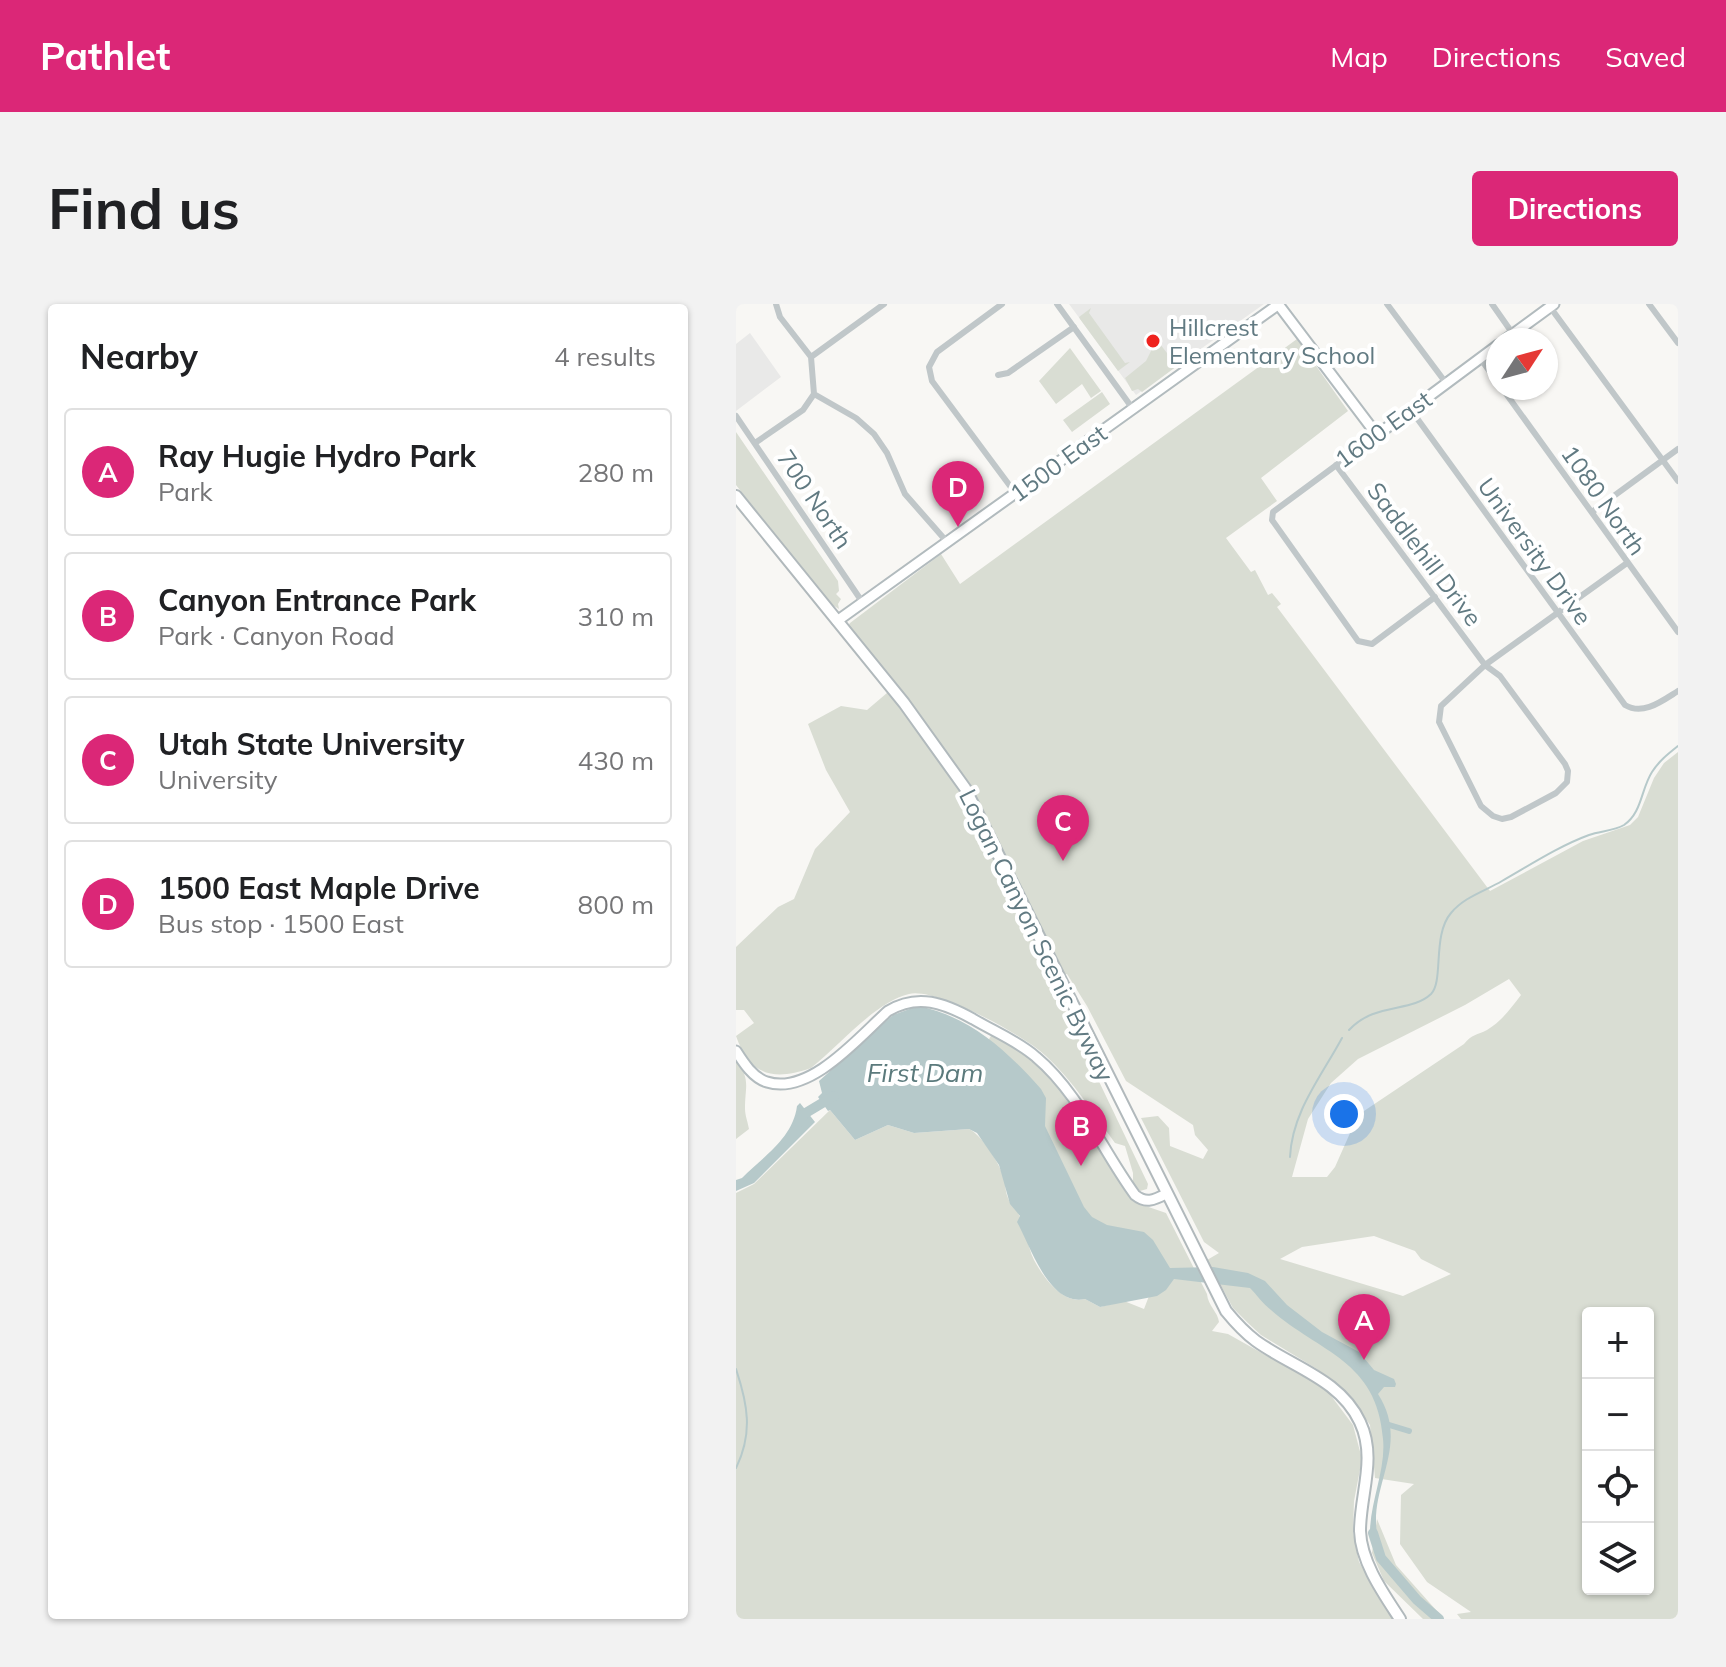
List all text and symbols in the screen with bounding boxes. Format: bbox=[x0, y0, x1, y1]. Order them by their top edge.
text: Pathlet bbox=[40, 32, 170, 80]
text: Map bbox=[1330, 39, 1388, 74]
text: Directions bbox=[1432, 39, 1561, 74]
text: Saved bbox=[1605, 39, 1686, 74]
button: Directions bbox=[1472, 171, 1678, 246]
text: Find us bbox=[48, 173, 240, 243]
place label: Hillcrest Elementary School bbox=[1169, 312, 1375, 370]
north arrow bbox=[1486, 328, 1558, 400]
marker: Hillcrest Elementary School bbox=[1144, 332, 1162, 350]
text: Nearby bbox=[80, 335, 198, 378]
text: 4 results bbox=[554, 340, 656, 373]
street label: 1600 East bbox=[1329, 384, 1437, 474]
street label: 1500 East bbox=[1004, 418, 1112, 508]
text: Ray Hugie Hydro Park bbox=[158, 437, 476, 475]
street label: 1080 North bbox=[1555, 439, 1653, 561]
street label: 700 North bbox=[771, 444, 859, 554]
text: A bbox=[98, 456, 118, 489]
text: 280 m bbox=[578, 456, 654, 489]
pin: D bbox=[932, 461, 984, 527]
street label: University Drive bbox=[1472, 472, 1598, 630]
text: Park bbox=[158, 475, 213, 508]
street label: Saddlehill Drive bbox=[1361, 476, 1489, 632]
text: Canyon Entrance Park bbox=[158, 581, 476, 619]
text: B bbox=[99, 600, 117, 633]
text: 310 m bbox=[578, 600, 654, 633]
text: Park · Canyon Road bbox=[158, 619, 395, 652]
text: Utah State University bbox=[158, 725, 465, 763]
text: C bbox=[99, 744, 117, 777]
text: 430 m bbox=[578, 744, 654, 777]
text: University bbox=[158, 763, 278, 796]
street label: Logan Canyon Scenic Byway bbox=[954, 784, 1120, 1086]
pin: C bbox=[1037, 795, 1089, 861]
text: 1500 East Maple Drive bbox=[158, 869, 480, 907]
text: D bbox=[98, 888, 118, 921]
text: 800 m bbox=[578, 888, 654, 921]
text: Bus stop · 1500 East bbox=[158, 907, 404, 940]
water label: First Dam bbox=[867, 1056, 983, 1089]
your location bbox=[1324, 1094, 1364, 1134]
pin: B bbox=[1055, 1100, 1107, 1166]
pin: A bbox=[1338, 1294, 1390, 1360]
map controls bbox=[1582, 1307, 1654, 1595]
button: + bbox=[1582, 1307, 1654, 1379]
button: − bbox=[1582, 1379, 1654, 1451]
button: locate bbox=[1582, 1451, 1654, 1523]
button: layers bbox=[1582, 1523, 1654, 1595]

